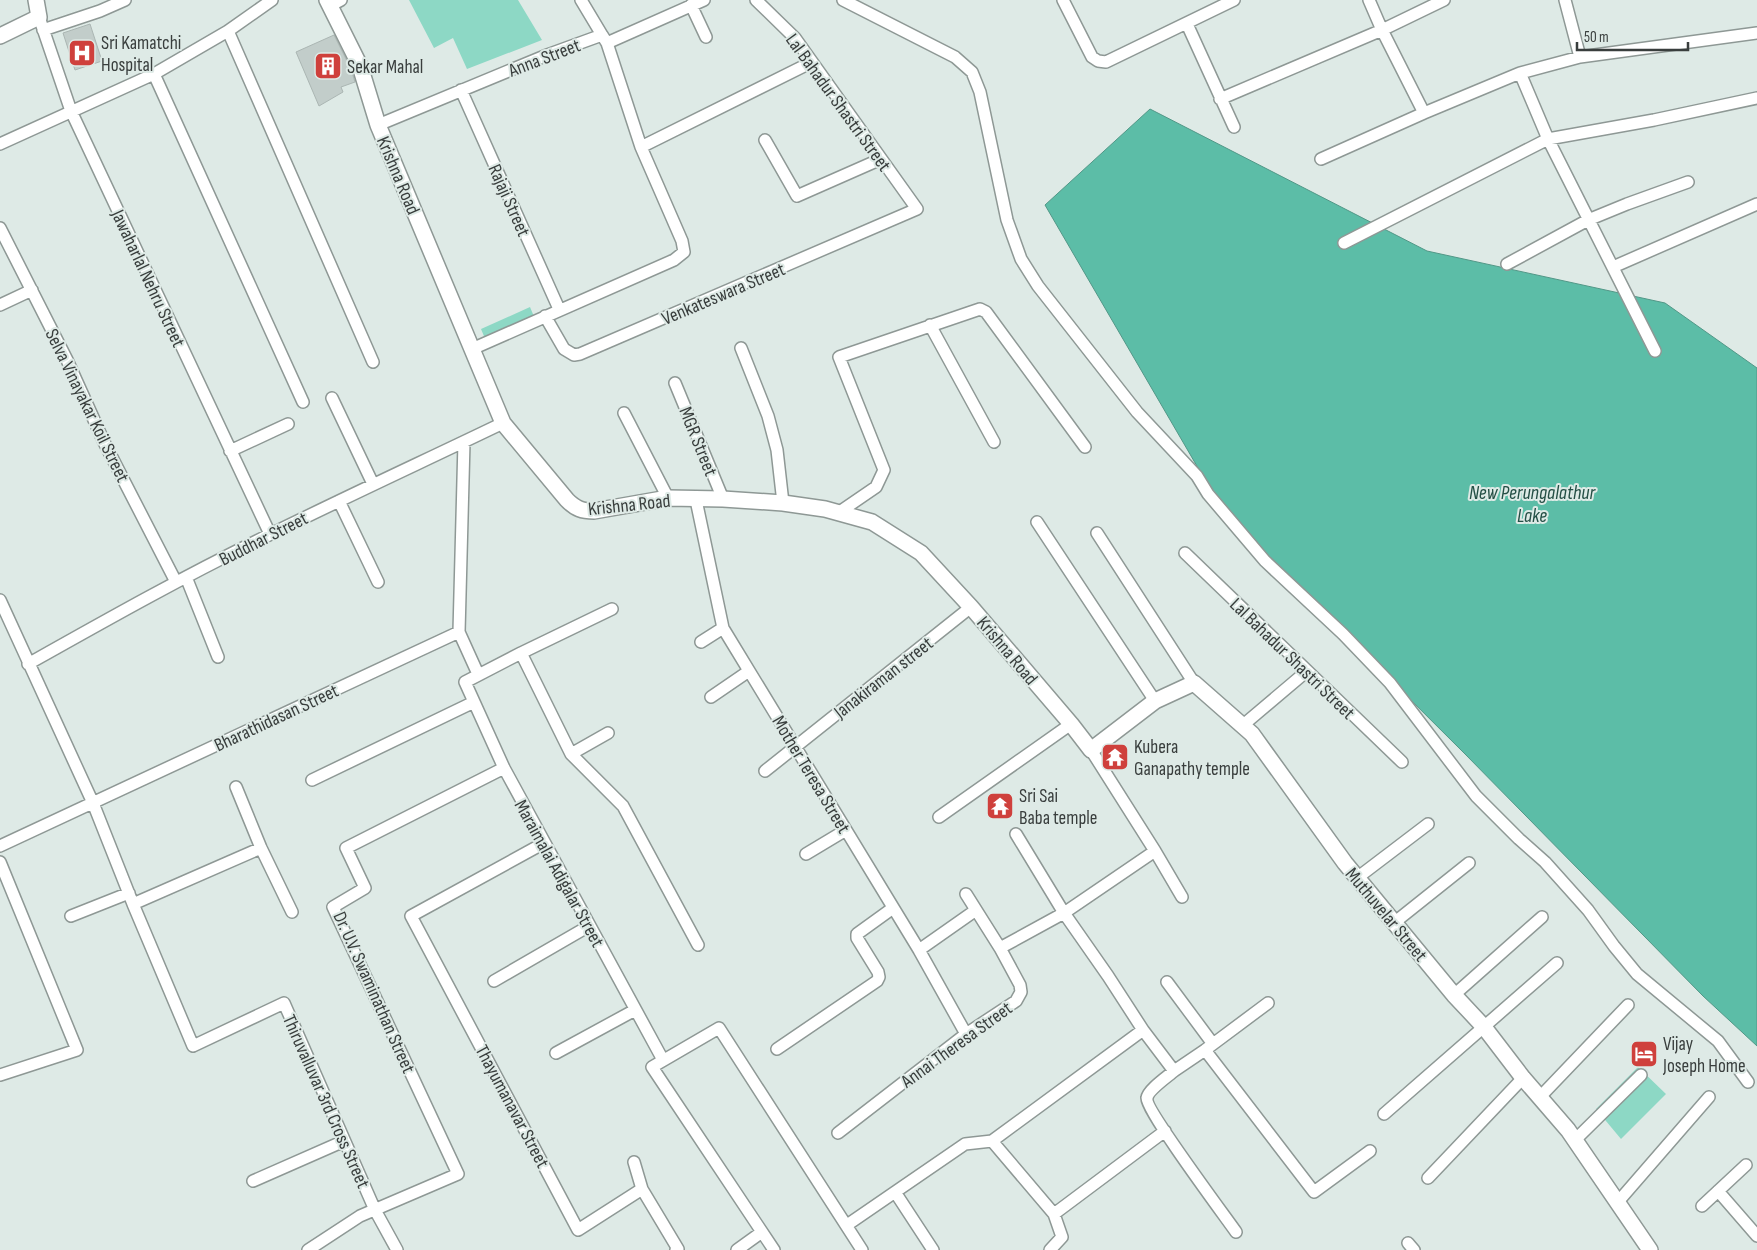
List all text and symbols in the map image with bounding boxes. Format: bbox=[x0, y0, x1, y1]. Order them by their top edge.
scale bar bbox=[1577, 20, 1688, 52]
text: 50 m bbox=[1584, 28, 1609, 47]
street label: Lal Bahadur Shastri Street bbox=[780, 29, 896, 176]
place label: Sri Kamatchi Hospital bbox=[101, 32, 181, 77]
street label: Anna Street bbox=[504, 34, 584, 83]
hospital icon: Sri Kamatchi Hospital bbox=[67, 38, 97, 68]
building icon: Sekar Mahal bbox=[313, 51, 343, 81]
place label: Sekar Mahal bbox=[347, 56, 423, 79]
street label: Krishna Road bbox=[371, 133, 424, 218]
street label: Rajaji Street bbox=[483, 161, 535, 240]
street label: Jawaharlal Nehru Street bbox=[105, 205, 190, 351]
street label: Venkateswara Street bbox=[658, 258, 789, 331]
street label: Selva Vinayakar Koil Street bbox=[40, 325, 134, 486]
street label: MGR Street bbox=[673, 404, 722, 480]
water label: New Perungalathur Lake bbox=[1469, 481, 1596, 528]
street label: Krishna Road bbox=[587, 490, 671, 521]
street label: Buddhar Street bbox=[216, 507, 312, 571]
street label: Lal Bahadur Shastri Street bbox=[1225, 594, 1359, 725]
street label: Krishna Road bbox=[972, 612, 1042, 690]
street label: Janakiraman street bbox=[829, 632, 938, 725]
street label: Bharathidasan Street bbox=[211, 679, 343, 757]
street label: Mother Teresa Street bbox=[767, 712, 855, 838]
place label: Kubera Ganapathy temple bbox=[1134, 736, 1250, 781]
temple icon: Kubera Ganapathy temple bbox=[1100, 742, 1130, 772]
place label: Sri Sai Baba temple bbox=[1019, 785, 1097, 830]
temple icon: Sri Sai Baba temple bbox=[985, 791, 1015, 821]
street label: Maraimalai Adigalar Street bbox=[509, 796, 609, 952]
street label: Muthuvelar Street bbox=[1340, 863, 1432, 967]
street label: Dr. U.V. Swaminathan Street bbox=[328, 908, 420, 1077]
street label: Annai Theresa Street bbox=[896, 997, 1017, 1094]
street label: Thiruvalluvar 3rd Cross Street bbox=[277, 1011, 374, 1192]
place label: Vijay Joseph Home bbox=[1662, 1033, 1746, 1078]
hotel icon: Vijay Joseph Home bbox=[1629, 1039, 1659, 1069]
street label: Thayumanavar Street bbox=[470, 1041, 554, 1172]

